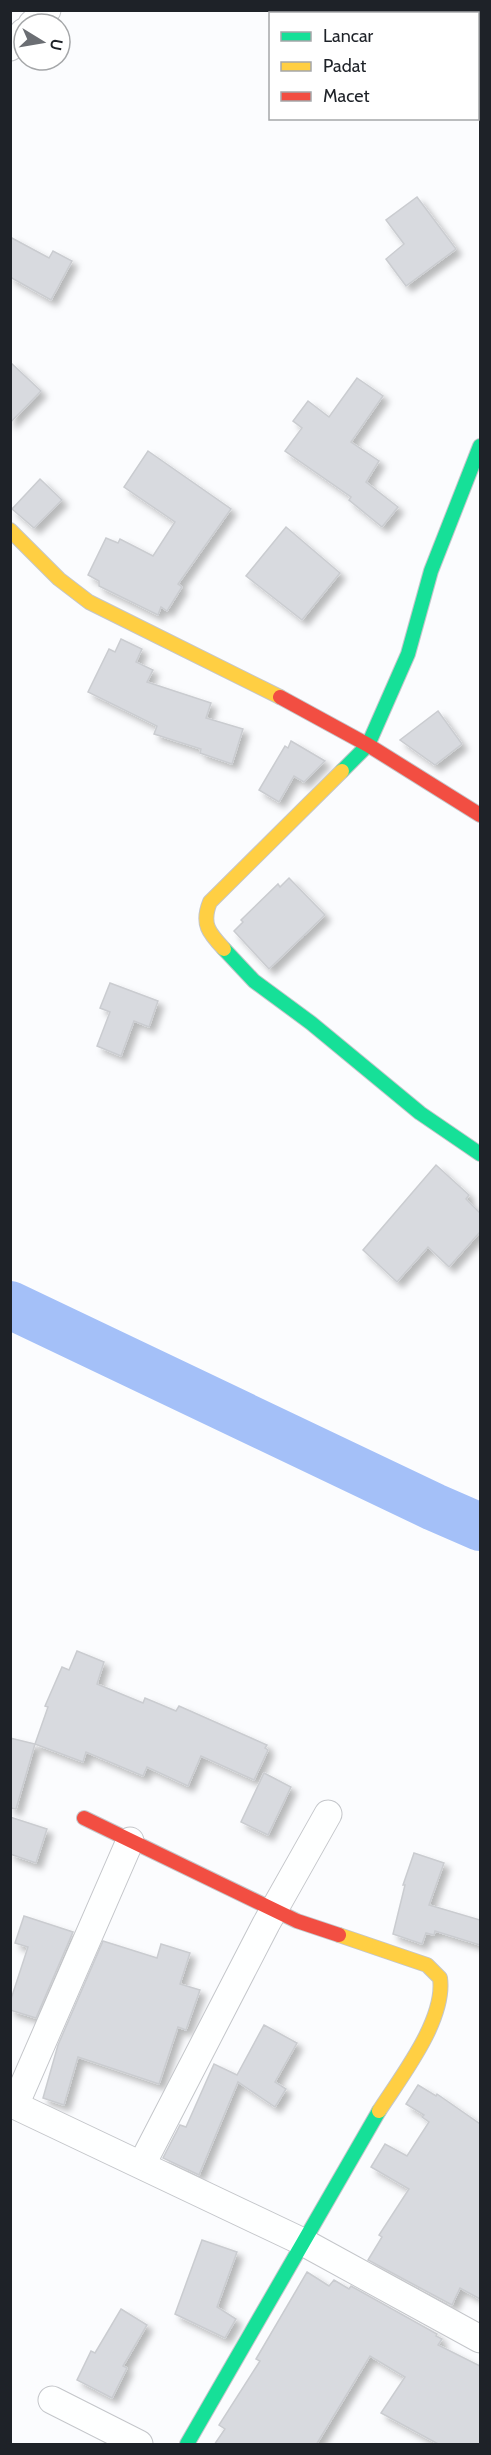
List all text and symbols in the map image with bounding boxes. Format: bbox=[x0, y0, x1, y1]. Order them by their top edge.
north arrow bbox=[12, 12, 72, 72]
legend bbox=[269, 12, 479, 120]
text: Lancar bbox=[323, 25, 374, 47]
text: U bbox=[46, 37, 67, 52]
text: Padat bbox=[323, 55, 366, 77]
text: Macet bbox=[323, 85, 369, 107]

